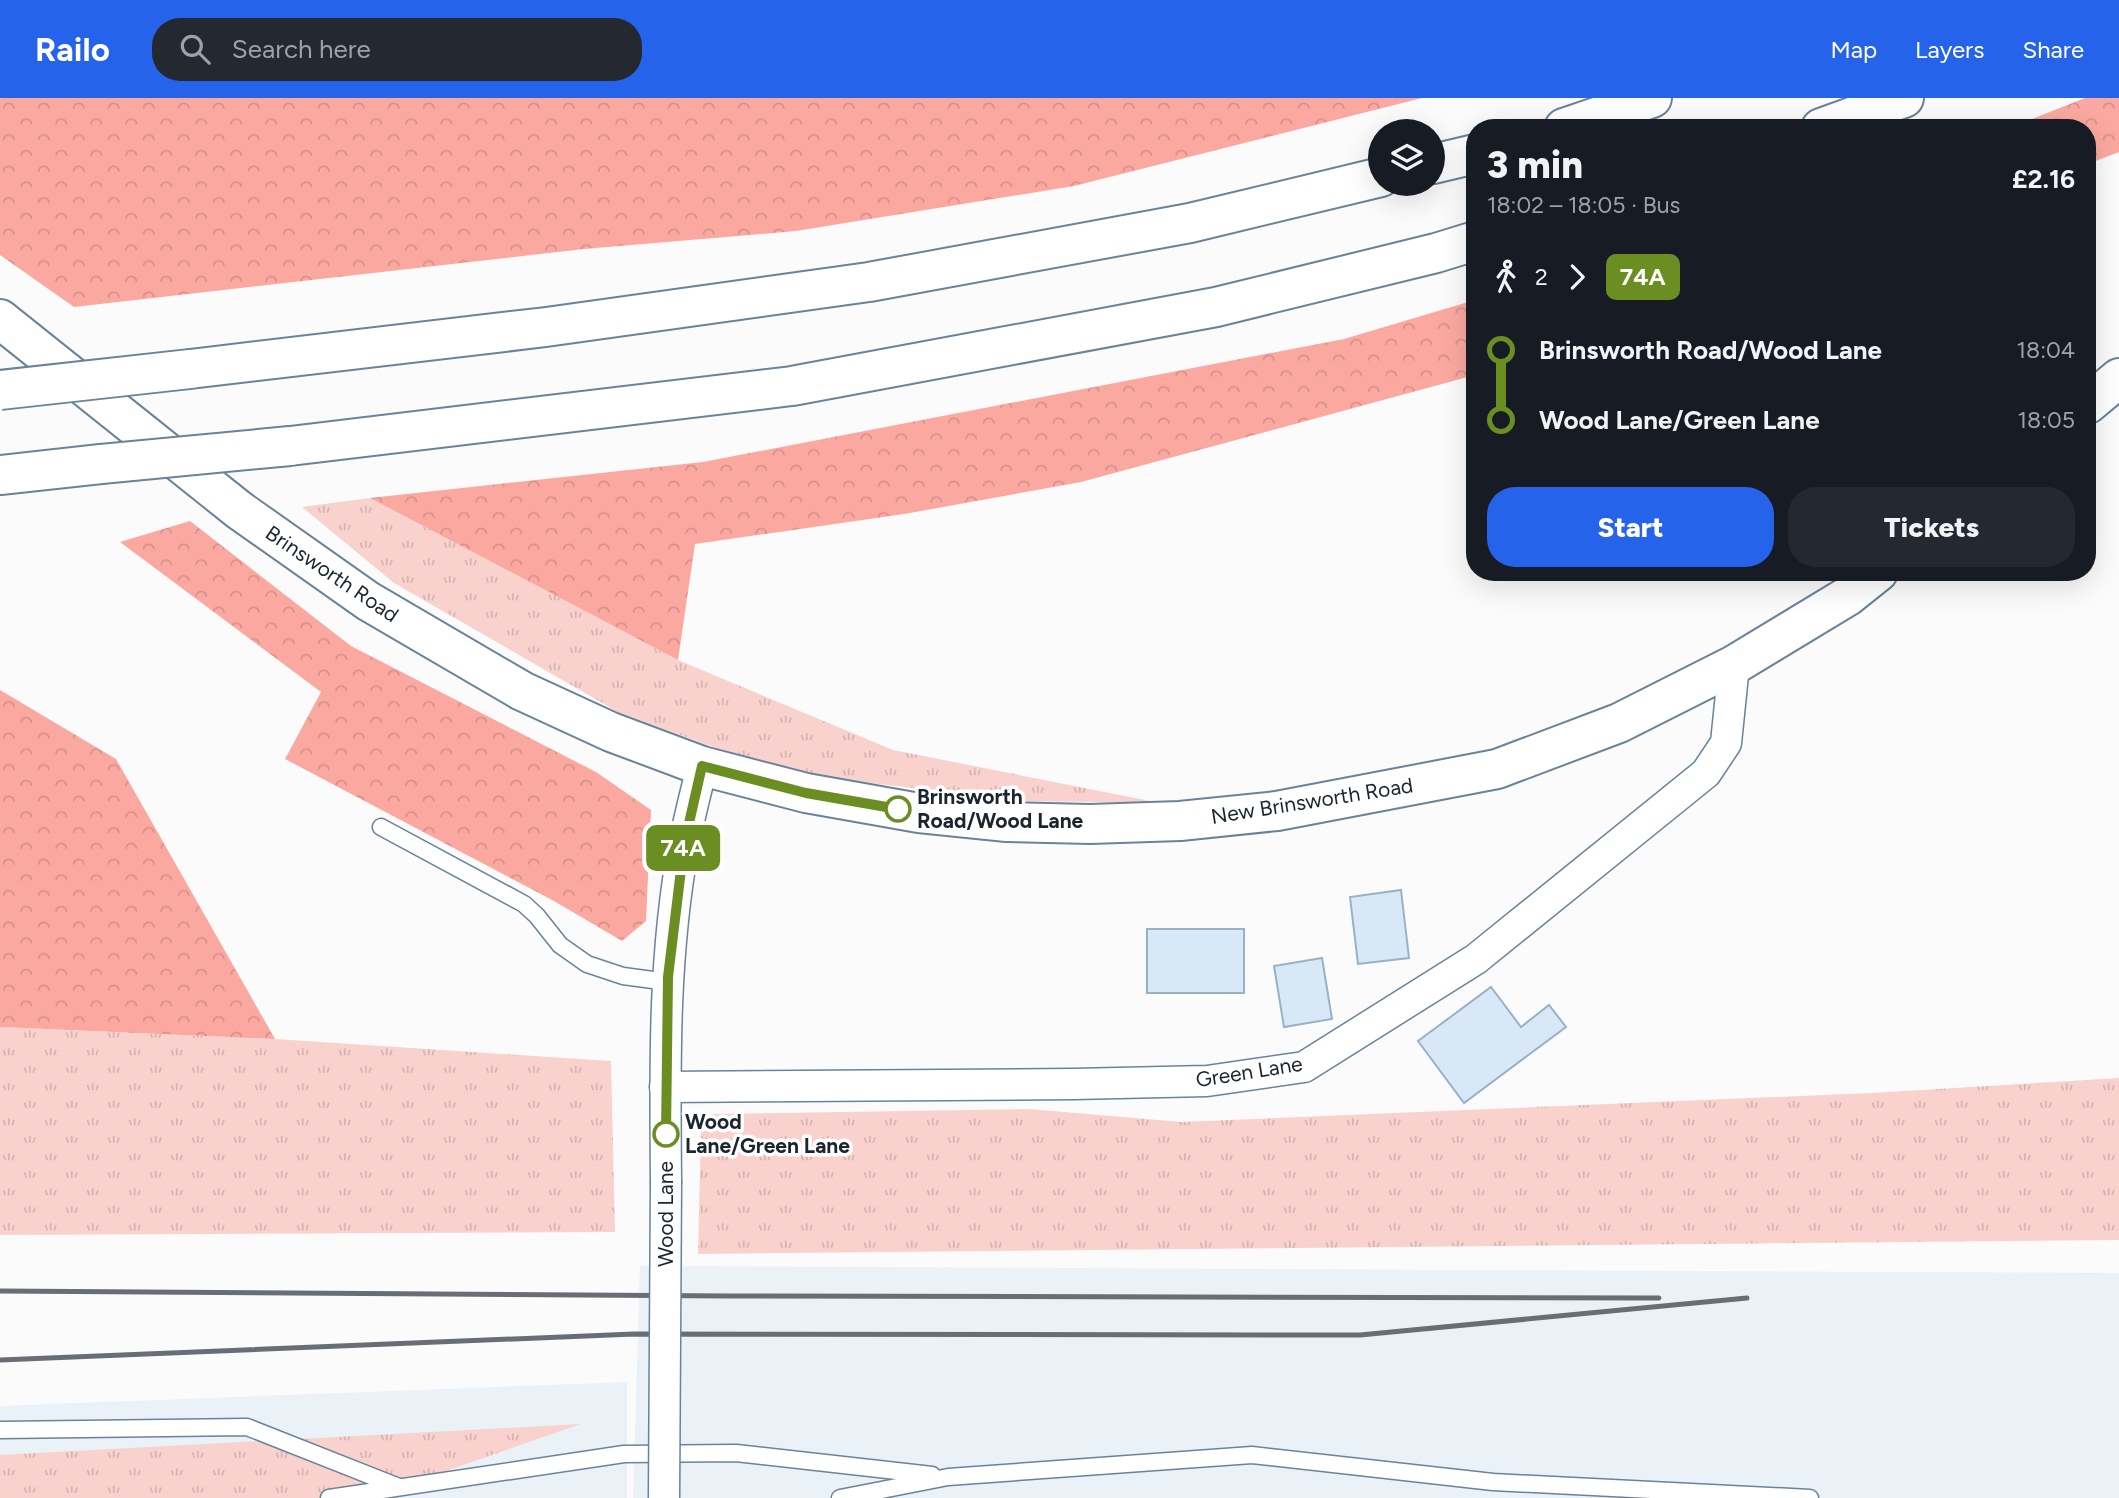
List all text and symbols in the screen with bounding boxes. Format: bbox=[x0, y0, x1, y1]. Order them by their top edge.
search box bbox=[152, 18, 642, 81]
text: Railo bbox=[35, 30, 110, 69]
icon: search bbox=[176, 30, 214, 68]
text: Search here bbox=[232, 33, 371, 65]
text: Map bbox=[1830, 35, 1877, 64]
text: Layers bbox=[1915, 35, 1984, 64]
text: Share bbox=[2022, 35, 2084, 64]
map controls bbox=[1368, 119, 1445, 196]
button: layers bbox=[1368, 119, 1445, 196]
text: 3 min bbox=[1487, 142, 1583, 188]
text: £2.16 bbox=[2012, 163, 2075, 195]
text: 18:02 – 18:05 · Bus bbox=[1487, 191, 1680, 219]
icon: walk bbox=[1487, 258, 1525, 296]
icon: forward bbox=[1558, 258, 1596, 296]
text: 74A bbox=[1620, 262, 1666, 291]
text: 2 bbox=[1535, 263, 1548, 291]
text: Brinsworth Road/Wood Lane bbox=[1539, 334, 1882, 366]
text: 18:04 bbox=[2017, 336, 2075, 364]
text: Wood Lane/Green Lane bbox=[1539, 404, 1820, 436]
text: 18:05 bbox=[2018, 406, 2075, 434]
button: Start bbox=[1487, 487, 1774, 567]
button: Tickets bbox=[1788, 487, 2075, 567]
street label: Brinsworth Road bbox=[261, 520, 404, 627]
street label: New Brinsworth Road bbox=[1209, 772, 1415, 829]
place label: Brinsworth Road/Wood Lane bbox=[917, 784, 1084, 833]
marker: Brinsworth Road/Wood Lane bbox=[885, 796, 911, 822]
line badge: 74A bbox=[643, 825, 723, 871]
text: 74A bbox=[660, 833, 706, 862]
street label: Green Lane bbox=[1194, 1051, 1304, 1092]
place label: Wood Lane/Green Lane bbox=[685, 1109, 850, 1158]
marker: Wood Lane/Green Lane bbox=[653, 1121, 679, 1147]
street label: Wood Lane bbox=[653, 1161, 678, 1267]

